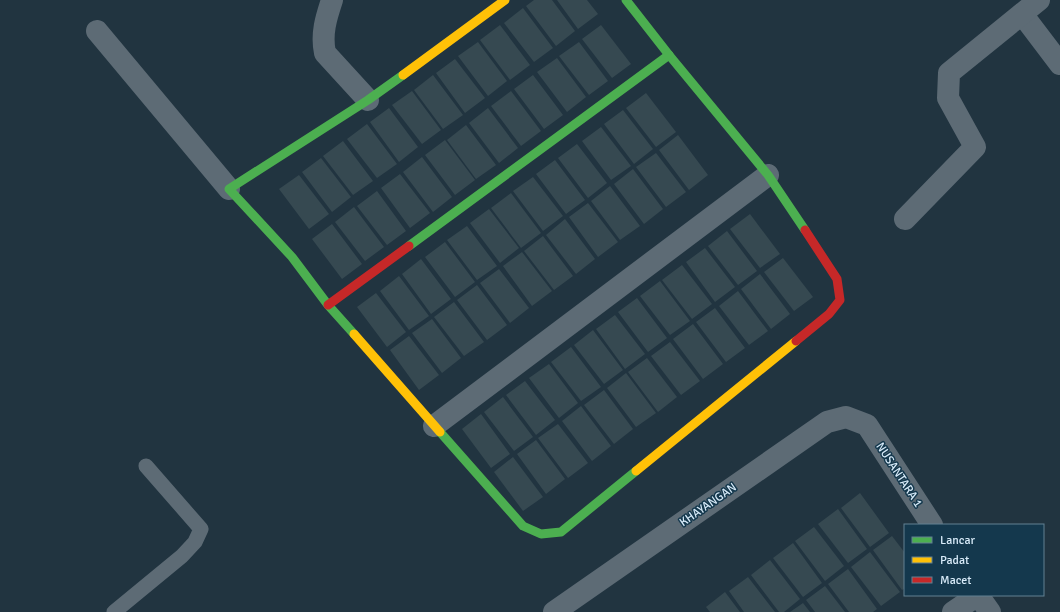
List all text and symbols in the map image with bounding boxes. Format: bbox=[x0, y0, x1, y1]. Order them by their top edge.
street label: NUSANTARA 1 bbox=[872, 440, 926, 510]
street label: KHAYANGAN bbox=[677, 480, 739, 530]
legend bbox=[904, 524, 1044, 596]
text: Lancar bbox=[940, 533, 976, 548]
text: Padat bbox=[940, 553, 969, 568]
text: Macet bbox=[940, 573, 972, 588]

